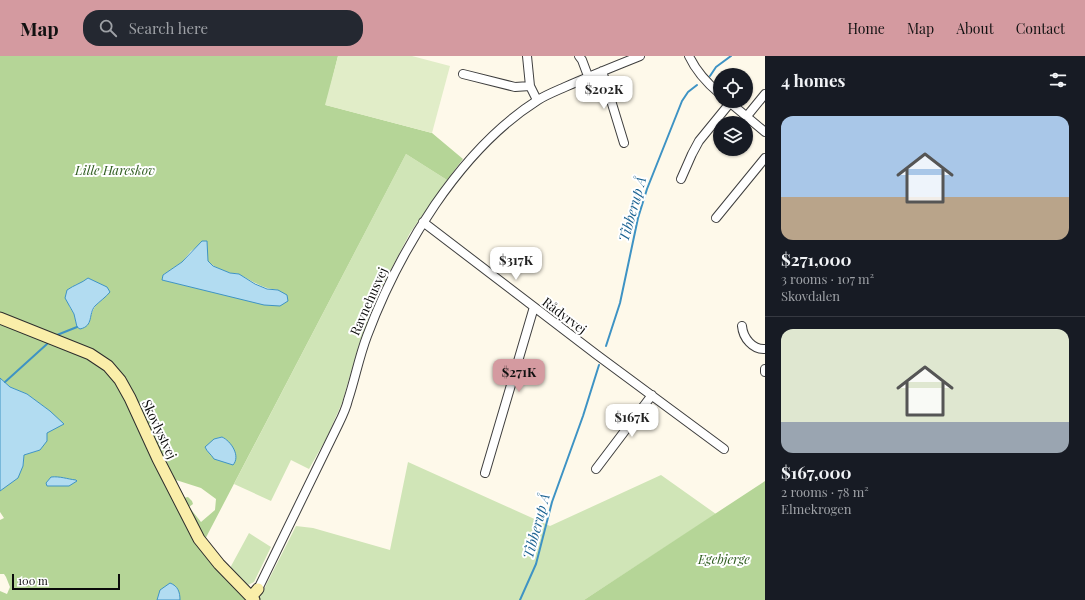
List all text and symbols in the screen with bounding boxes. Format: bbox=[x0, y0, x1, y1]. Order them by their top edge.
search box bbox=[83, 10, 363, 46]
text: Map bbox=[20, 15, 59, 41]
icon: search bbox=[97, 17, 119, 39]
text: Search here bbox=[129, 18, 208, 38]
text: Home bbox=[847, 19, 885, 38]
text: Map bbox=[907, 19, 934, 38]
text: About bbox=[956, 19, 994, 38]
text: Contact bbox=[1016, 19, 1065, 38]
map controls bbox=[713, 68, 753, 156]
button: locate bbox=[713, 68, 753, 108]
text: 4 homes bbox=[781, 69, 845, 91]
icon: filters bbox=[1047, 69, 1069, 91]
pin: $202K bbox=[576, 76, 632, 110]
text: $202K bbox=[585, 80, 623, 97]
button: layers bbox=[713, 116, 753, 156]
icon: home bbox=[889, 142, 961, 214]
park label: Lille Hareskov bbox=[74, 161, 155, 178]
water label: Tibberup Å bbox=[614, 174, 650, 244]
pin: $317K bbox=[488, 247, 544, 281]
text: $271,000 bbox=[781, 248, 851, 270]
text: $317K bbox=[499, 251, 533, 268]
street label: Ravnehusvej bbox=[345, 264, 391, 338]
text: 3 rooms · 107 m² bbox=[781, 270, 874, 287]
text: Skovdalen bbox=[781, 287, 840, 304]
street label: Rådyrvej bbox=[539, 293, 591, 337]
icon: home bbox=[889, 355, 961, 427]
pin: $271K bbox=[491, 359, 547, 393]
text: $271K bbox=[502, 363, 536, 380]
street label: Skovlystvej bbox=[139, 397, 181, 461]
pin: $167K bbox=[604, 404, 660, 438]
text: $167K bbox=[615, 408, 649, 425]
text: $167,000 bbox=[781, 461, 851, 483]
text: 2 rooms · 78 m² bbox=[781, 483, 869, 500]
water label: Tibberup Å bbox=[518, 491, 554, 561]
text: Elmekrogen bbox=[781, 500, 852, 517]
park label: Egebjerge bbox=[697, 550, 750, 567]
scale bar bbox=[12, 572, 120, 591]
text: 100 m bbox=[18, 573, 48, 588]

